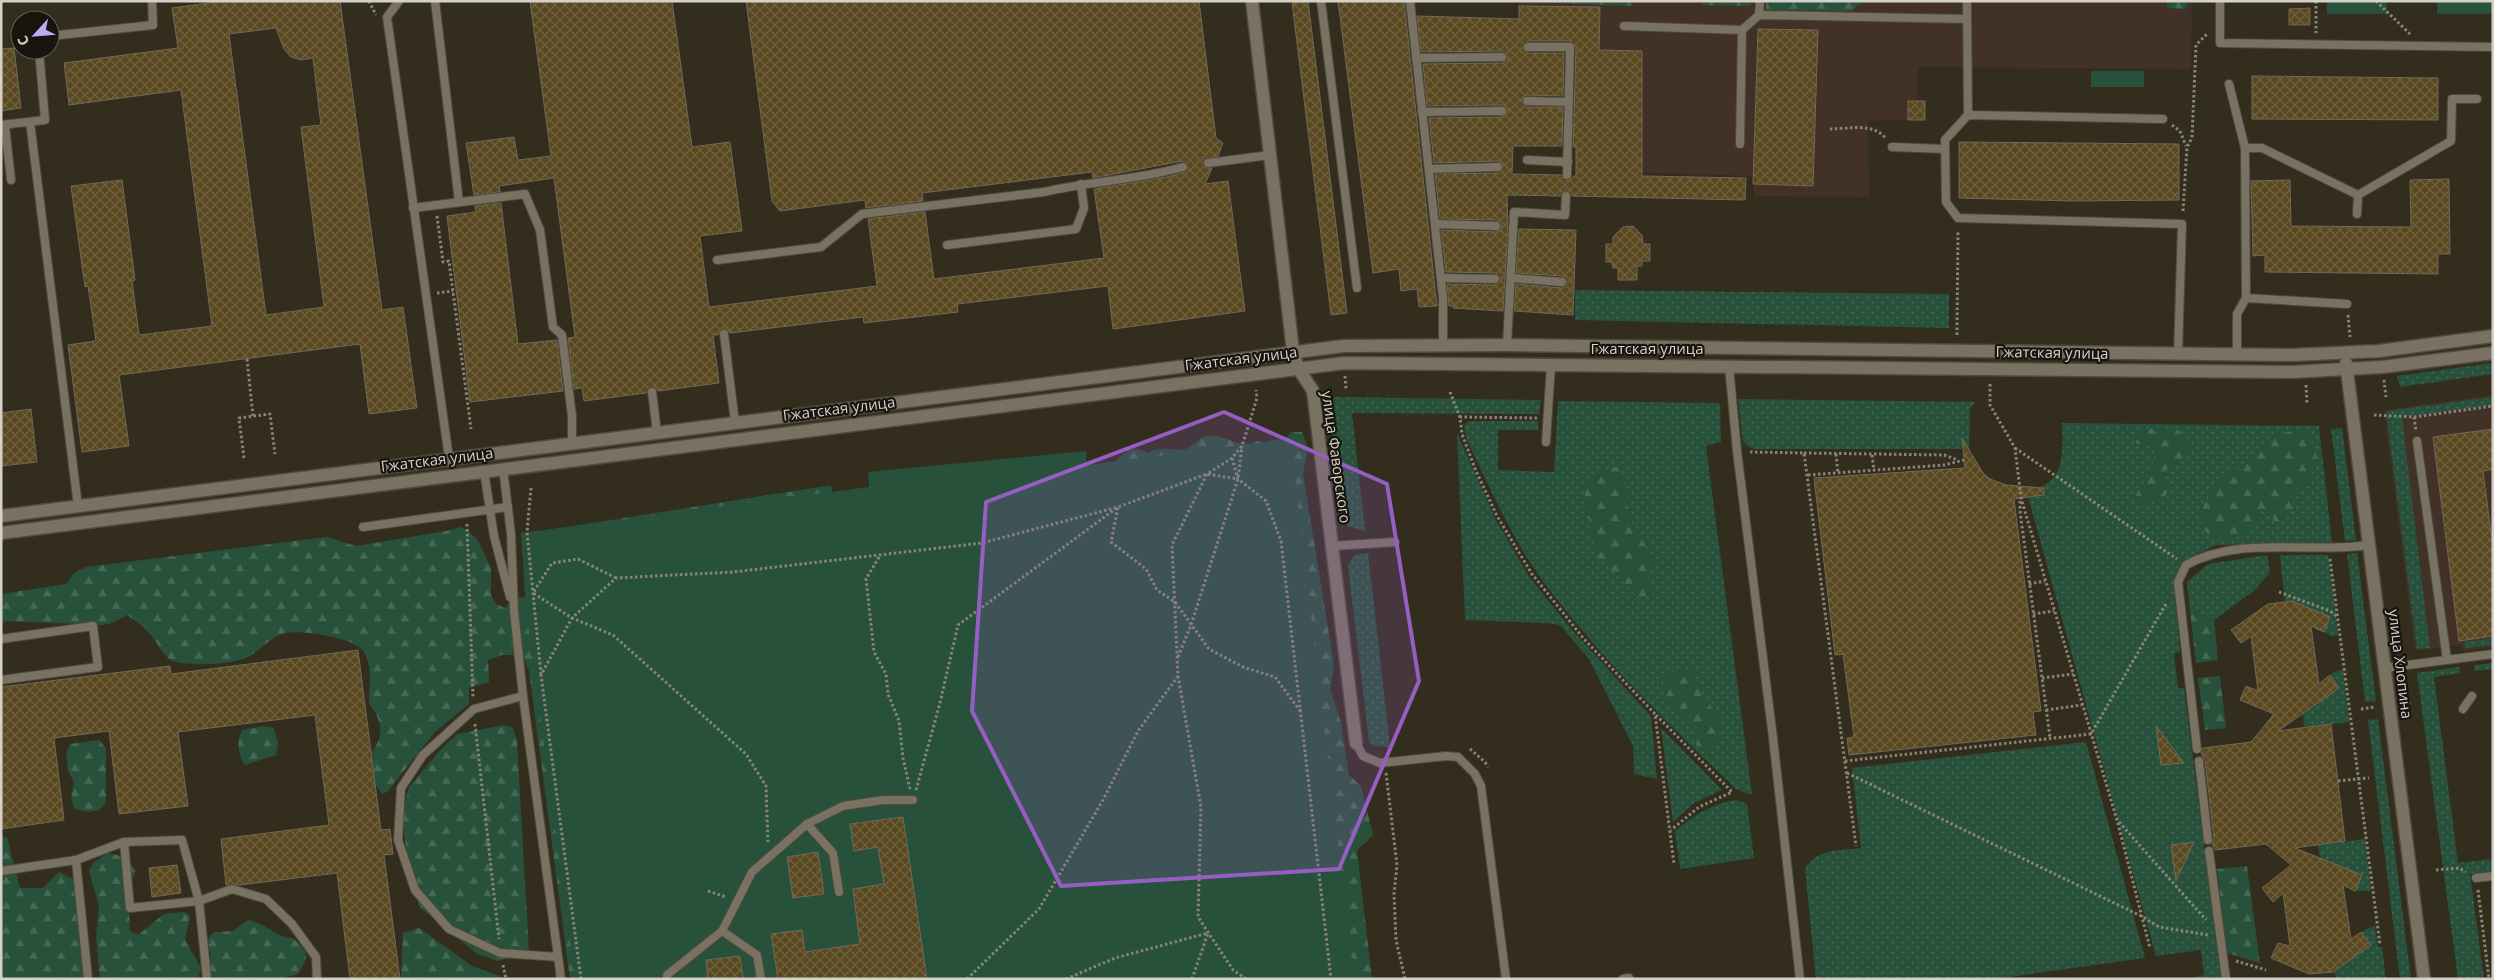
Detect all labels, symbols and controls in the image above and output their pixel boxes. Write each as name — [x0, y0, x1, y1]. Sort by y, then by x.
north arrow — [10, 10, 60, 60]
text: С — [12, 33, 33, 49]
street label: Гжатская улица — [1590, 338, 1704, 358]
street label: Гжатская улица — [1184, 341, 1298, 375]
street label: Гжатская улица — [1995, 341, 2109, 363]
street label: улица Фаворского — [1318, 389, 1356, 525]
street label: Гжатская улица — [782, 391, 896, 425]
street label: Гжатская улица — [380, 442, 494, 476]
street label: улица Хлопина — [2384, 608, 2418, 720]

